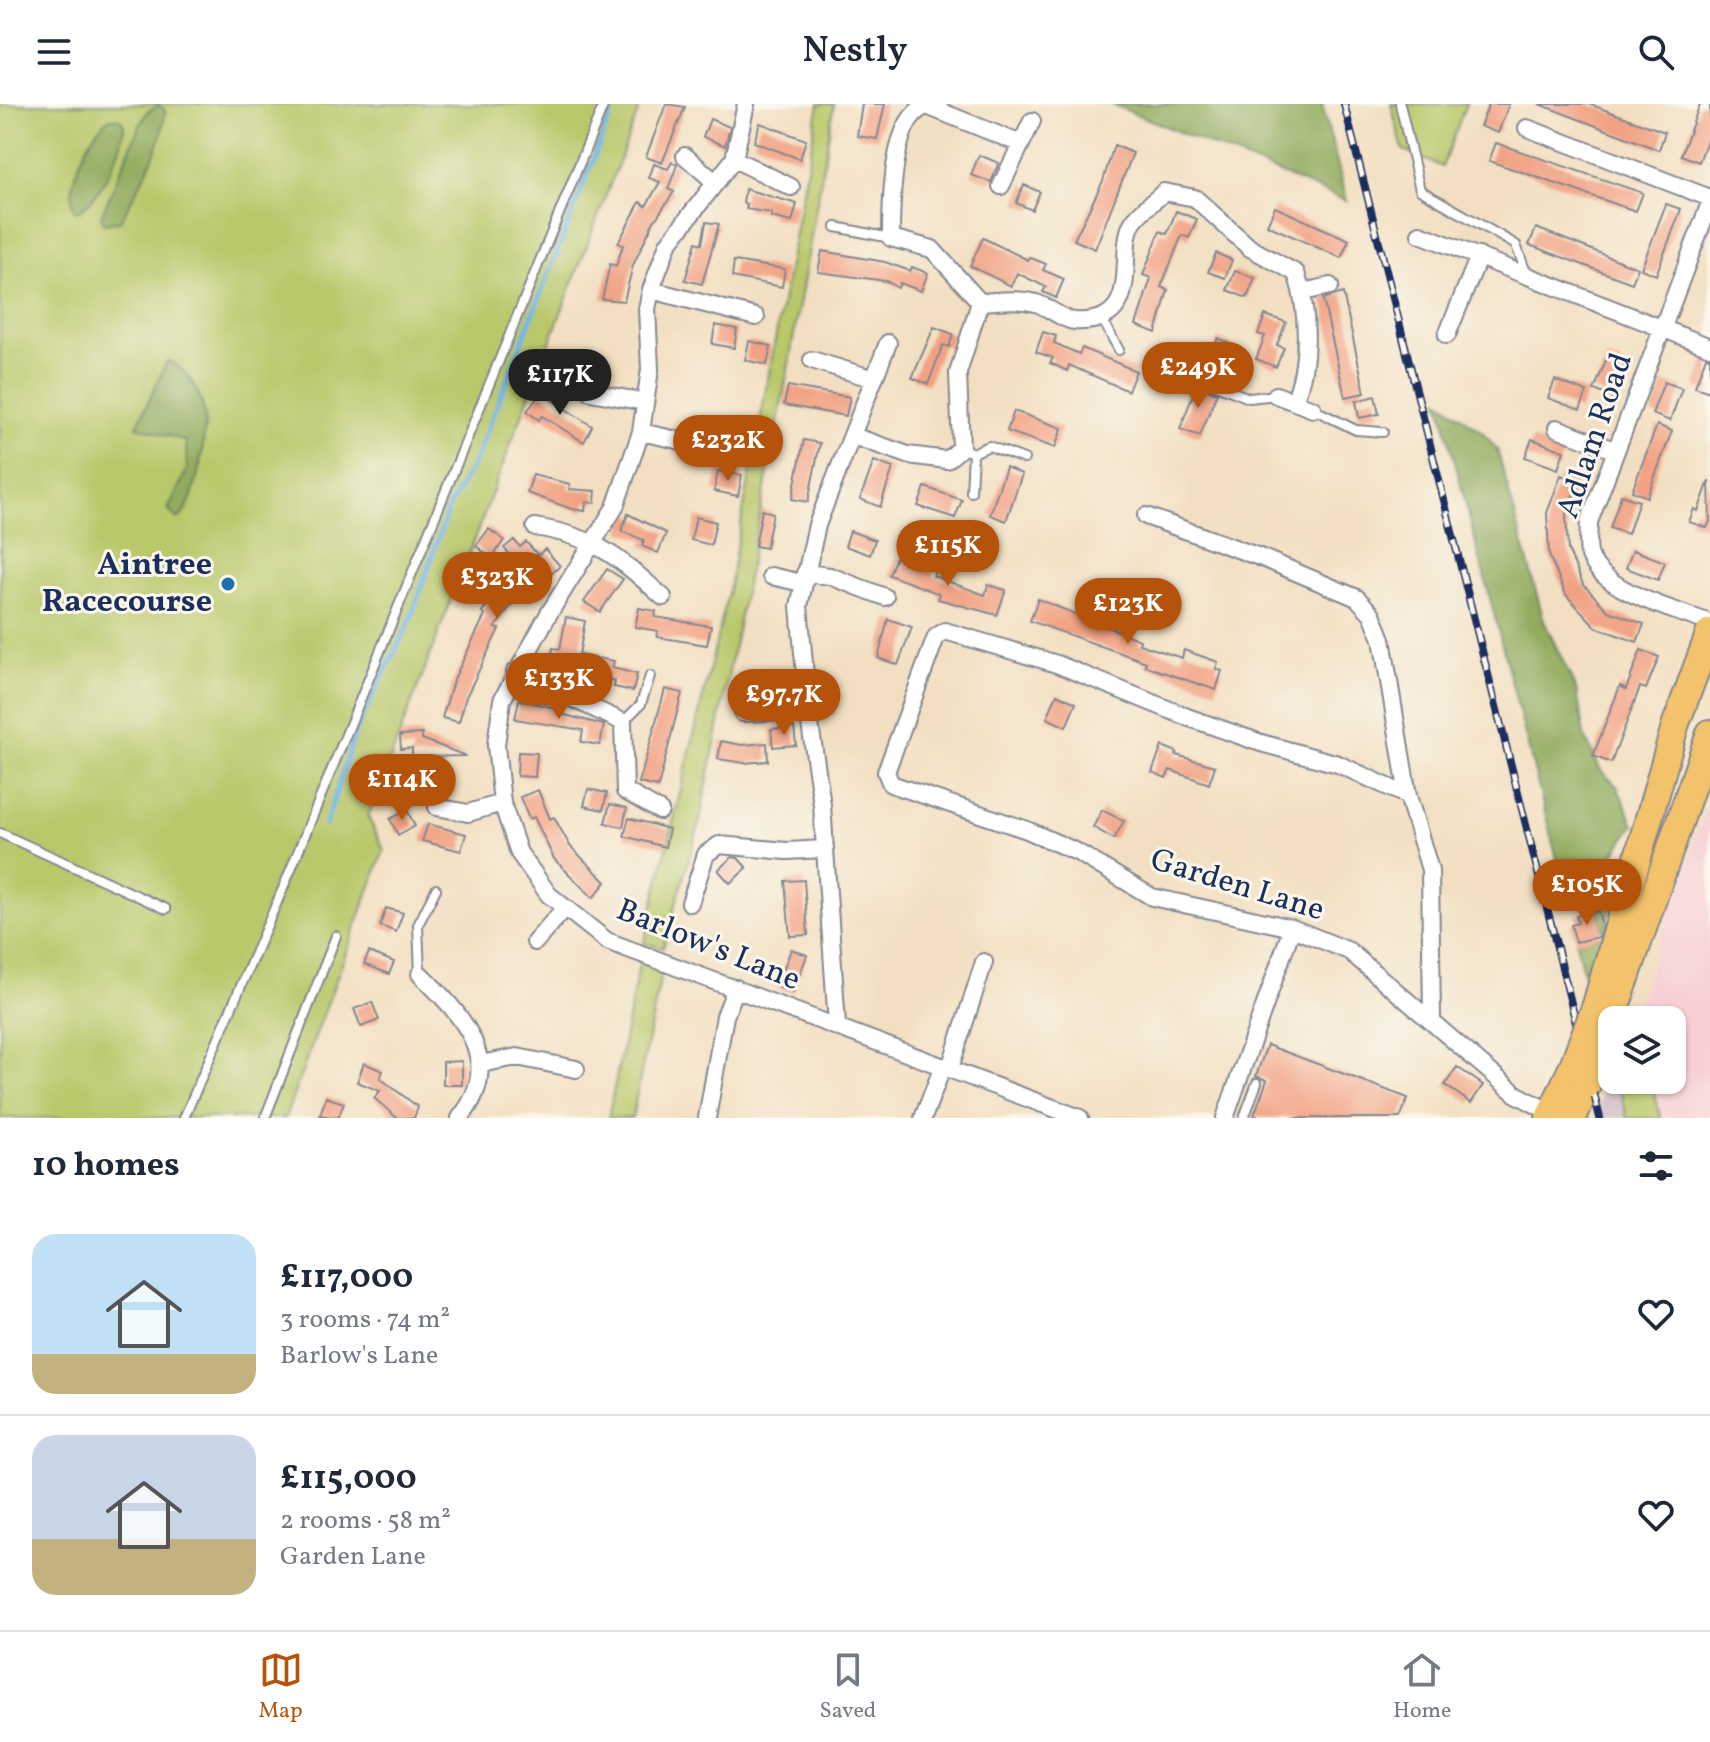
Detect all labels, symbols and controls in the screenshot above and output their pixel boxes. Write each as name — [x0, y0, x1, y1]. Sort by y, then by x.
text: Nestly — [803, 27, 907, 77]
icon: menu — [32, 30, 76, 74]
icon: search — [1634, 30, 1678, 74]
pin: £249K — [1142, 342, 1254, 410]
street label: Adlam Road — [1547, 347, 1645, 525]
pin: £117K — [504, 349, 616, 417]
text: £249K — [1160, 350, 1236, 386]
text: £117K — [526, 357, 594, 393]
pin: £232K — [672, 415, 784, 483]
text: £232K — [691, 423, 765, 459]
pin: £115K — [892, 520, 1004, 588]
text: £115K — [914, 528, 982, 564]
place label: Aintree Racecourse — [42, 544, 212, 625]
pin: £323K — [441, 552, 553, 620]
text: £323K — [460, 560, 534, 596]
marker: Aintree Racecourse — [219, 575, 237, 593]
pin: £123K — [1072, 578, 1184, 646]
text: £123K — [1093, 586, 1163, 622]
pin: £133K — [503, 653, 615, 721]
text: £133K — [524, 661, 594, 697]
pin: £97.7K — [719, 669, 849, 737]
text: £97.7K — [745, 677, 823, 713]
pin: £114K — [346, 754, 458, 822]
text: £114K — [367, 762, 437, 798]
street label: Garden Lane — [1145, 839, 1329, 933]
pin: £105K — [1531, 859, 1643, 927]
text: £105K — [1551, 867, 1623, 903]
street label: Barlow's Lane — [609, 889, 807, 1003]
map controls — [1598, 1006, 1686, 1094]
button: layers — [1598, 1006, 1686, 1094]
text: 10 homes — [32, 1143, 180, 1190]
icon: filters — [1634, 1144, 1678, 1188]
text: £117,000 — [280, 1255, 413, 1302]
icon: home — [96, 1266, 192, 1362]
icon: heart — [1634, 1292, 1678, 1336]
text: 3 rooms · 74 m² — [280, 1302, 450, 1338]
text: Barlow's Lane — [280, 1338, 438, 1374]
text: £115,000 — [280, 1456, 417, 1503]
icon: home — [96, 1467, 192, 1563]
icon: heart — [1634, 1493, 1678, 1537]
text: 2 rooms · 58 m² — [280, 1503, 451, 1539]
text: Garden Lane — [280, 1539, 426, 1575]
tab: Map — [259, 1648, 303, 1727]
tab: Saved — [820, 1648, 876, 1727]
tab: Home — [1393, 1648, 1451, 1727]

